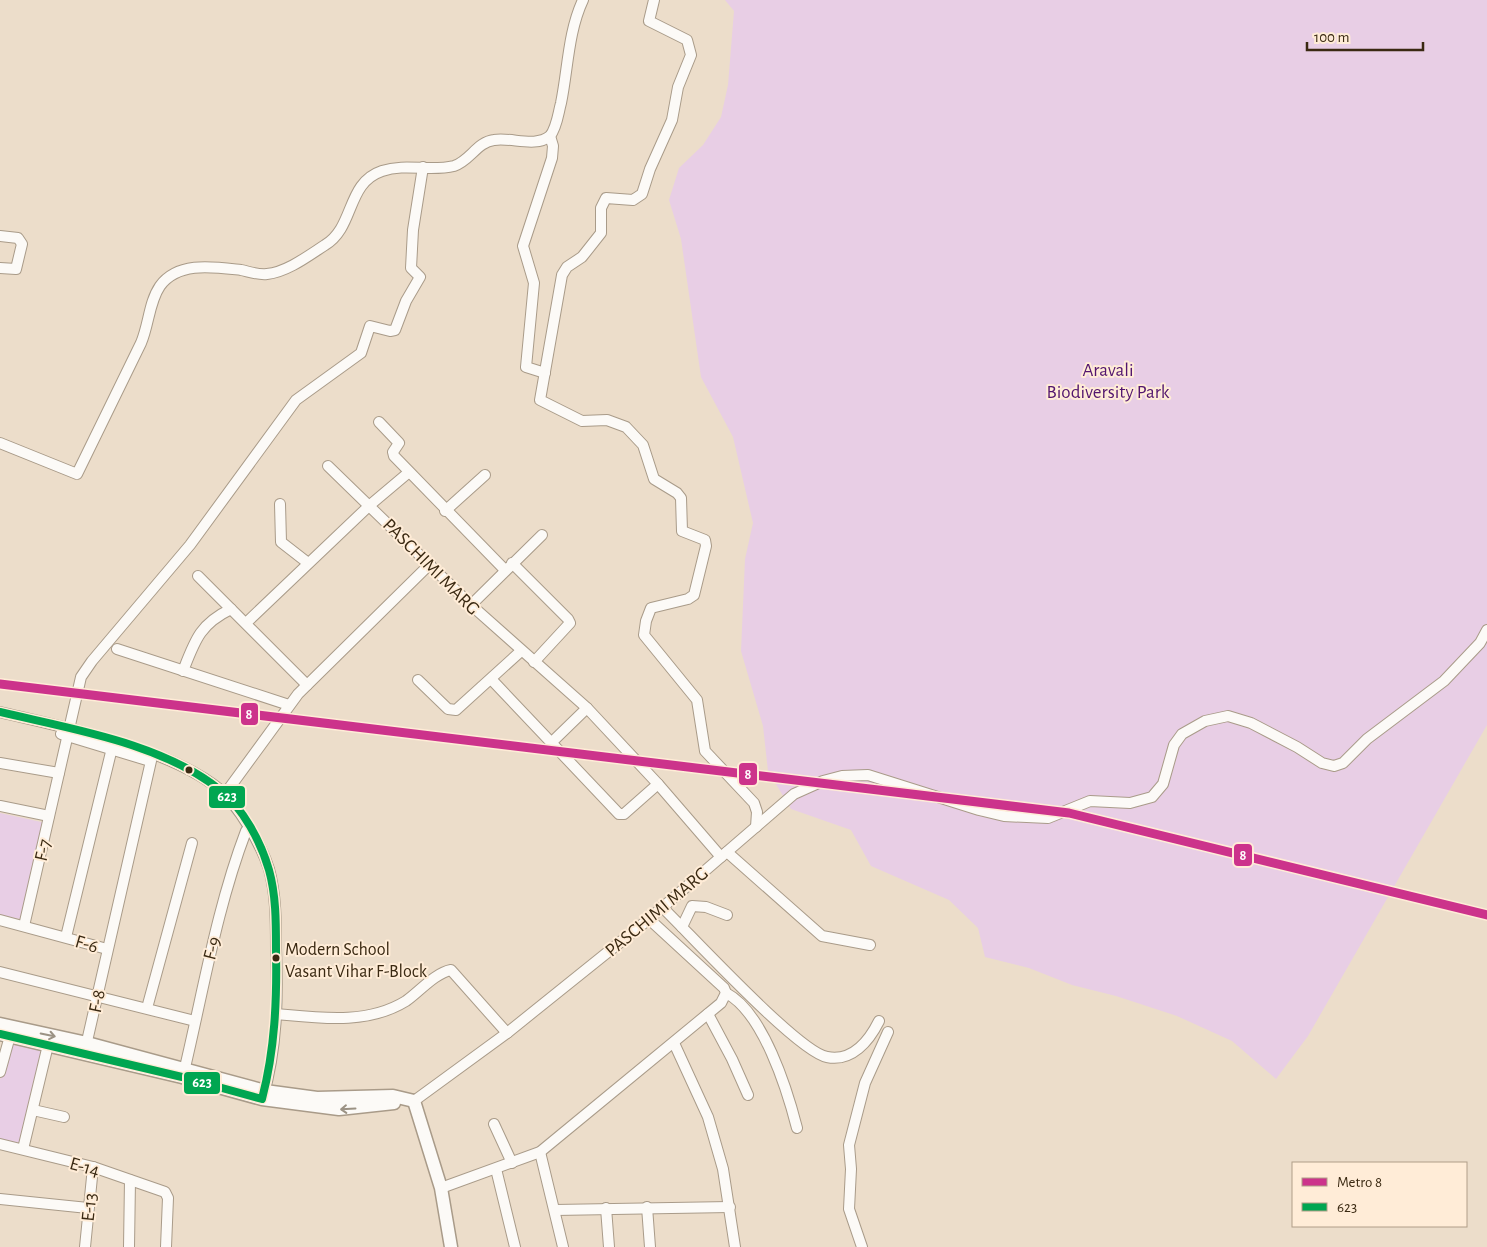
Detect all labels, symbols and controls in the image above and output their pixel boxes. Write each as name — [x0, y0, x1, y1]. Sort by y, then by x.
scale bar — [1307, 20, 1423, 52]
text: 100 m — [1314, 30, 1349, 45]
park label: Aravali Biodiversity Park — [1047, 361, 1170, 402]
street label: PASCHIMI MARG — [379, 515, 483, 619]
line badge: 8 — [240, 702, 259, 726]
text: 8 — [246, 708, 253, 722]
line badge: 8 — [738, 762, 758, 786]
unlabelled marker — [184, 765, 194, 775]
text: 8 — [745, 768, 752, 782]
line badge: 623 — [208, 785, 246, 809]
text: 623 — [217, 790, 237, 804]
street label: F-7 — [32, 837, 55, 863]
line badge: 8 — [1233, 843, 1253, 867]
text: 8 — [1240, 849, 1247, 863]
street label: PASCHIMI MARG — [602, 864, 712, 960]
street label: F-6 — [73, 932, 100, 957]
street label: F-9 — [200, 935, 225, 962]
place label: Modern School Vasant Vihar F-Block — [285, 941, 428, 981]
marker: Modern School Vasant Vihar F-Block — [271, 953, 281, 963]
street label: F-8 — [86, 988, 109, 1015]
one-way arrow — [39, 1030, 55, 1040]
line badge: 623 — [183, 1071, 221, 1095]
text: 623 — [192, 1076, 212, 1090]
one-way arrow — [340, 1104, 356, 1113]
street label: E-14 — [68, 1154, 102, 1181]
legend — [1292, 1162, 1467, 1227]
text: Metro 8 — [1337, 1175, 1382, 1190]
street label: E-13 — [79, 1192, 100, 1222]
text: 623 — [1337, 1200, 1357, 1215]

